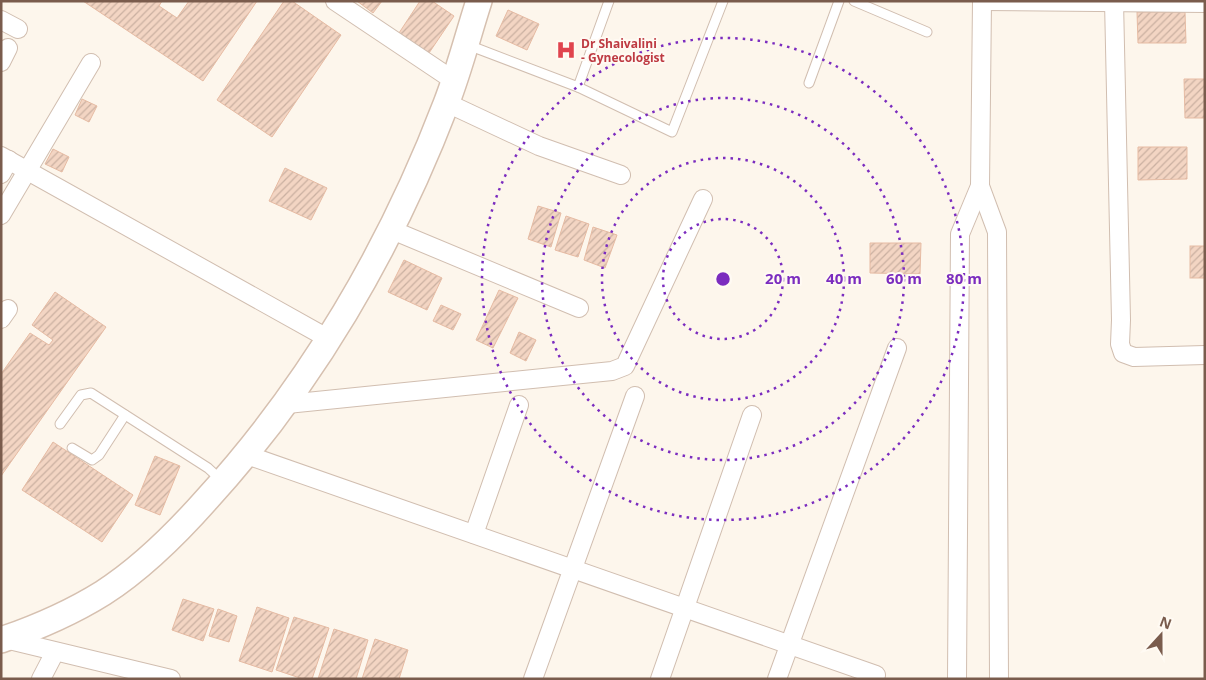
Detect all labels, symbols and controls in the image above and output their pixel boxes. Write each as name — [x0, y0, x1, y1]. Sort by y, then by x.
place label: Dr Shaivalini - Gynecologist — [581, 35, 665, 66]
hospital icon: Dr Shaivalini - Gynecologist — [555, 39, 577, 61]
text: 20 m — [765, 268, 801, 288]
text: 40 m — [826, 268, 862, 288]
text: 60 m — [886, 268, 922, 288]
text: 80 m — [946, 268, 982, 288]
centre of rings — [714, 270, 732, 288]
north arrow — [1136, 610, 1186, 660]
text: N — [1157, 611, 1175, 633]

